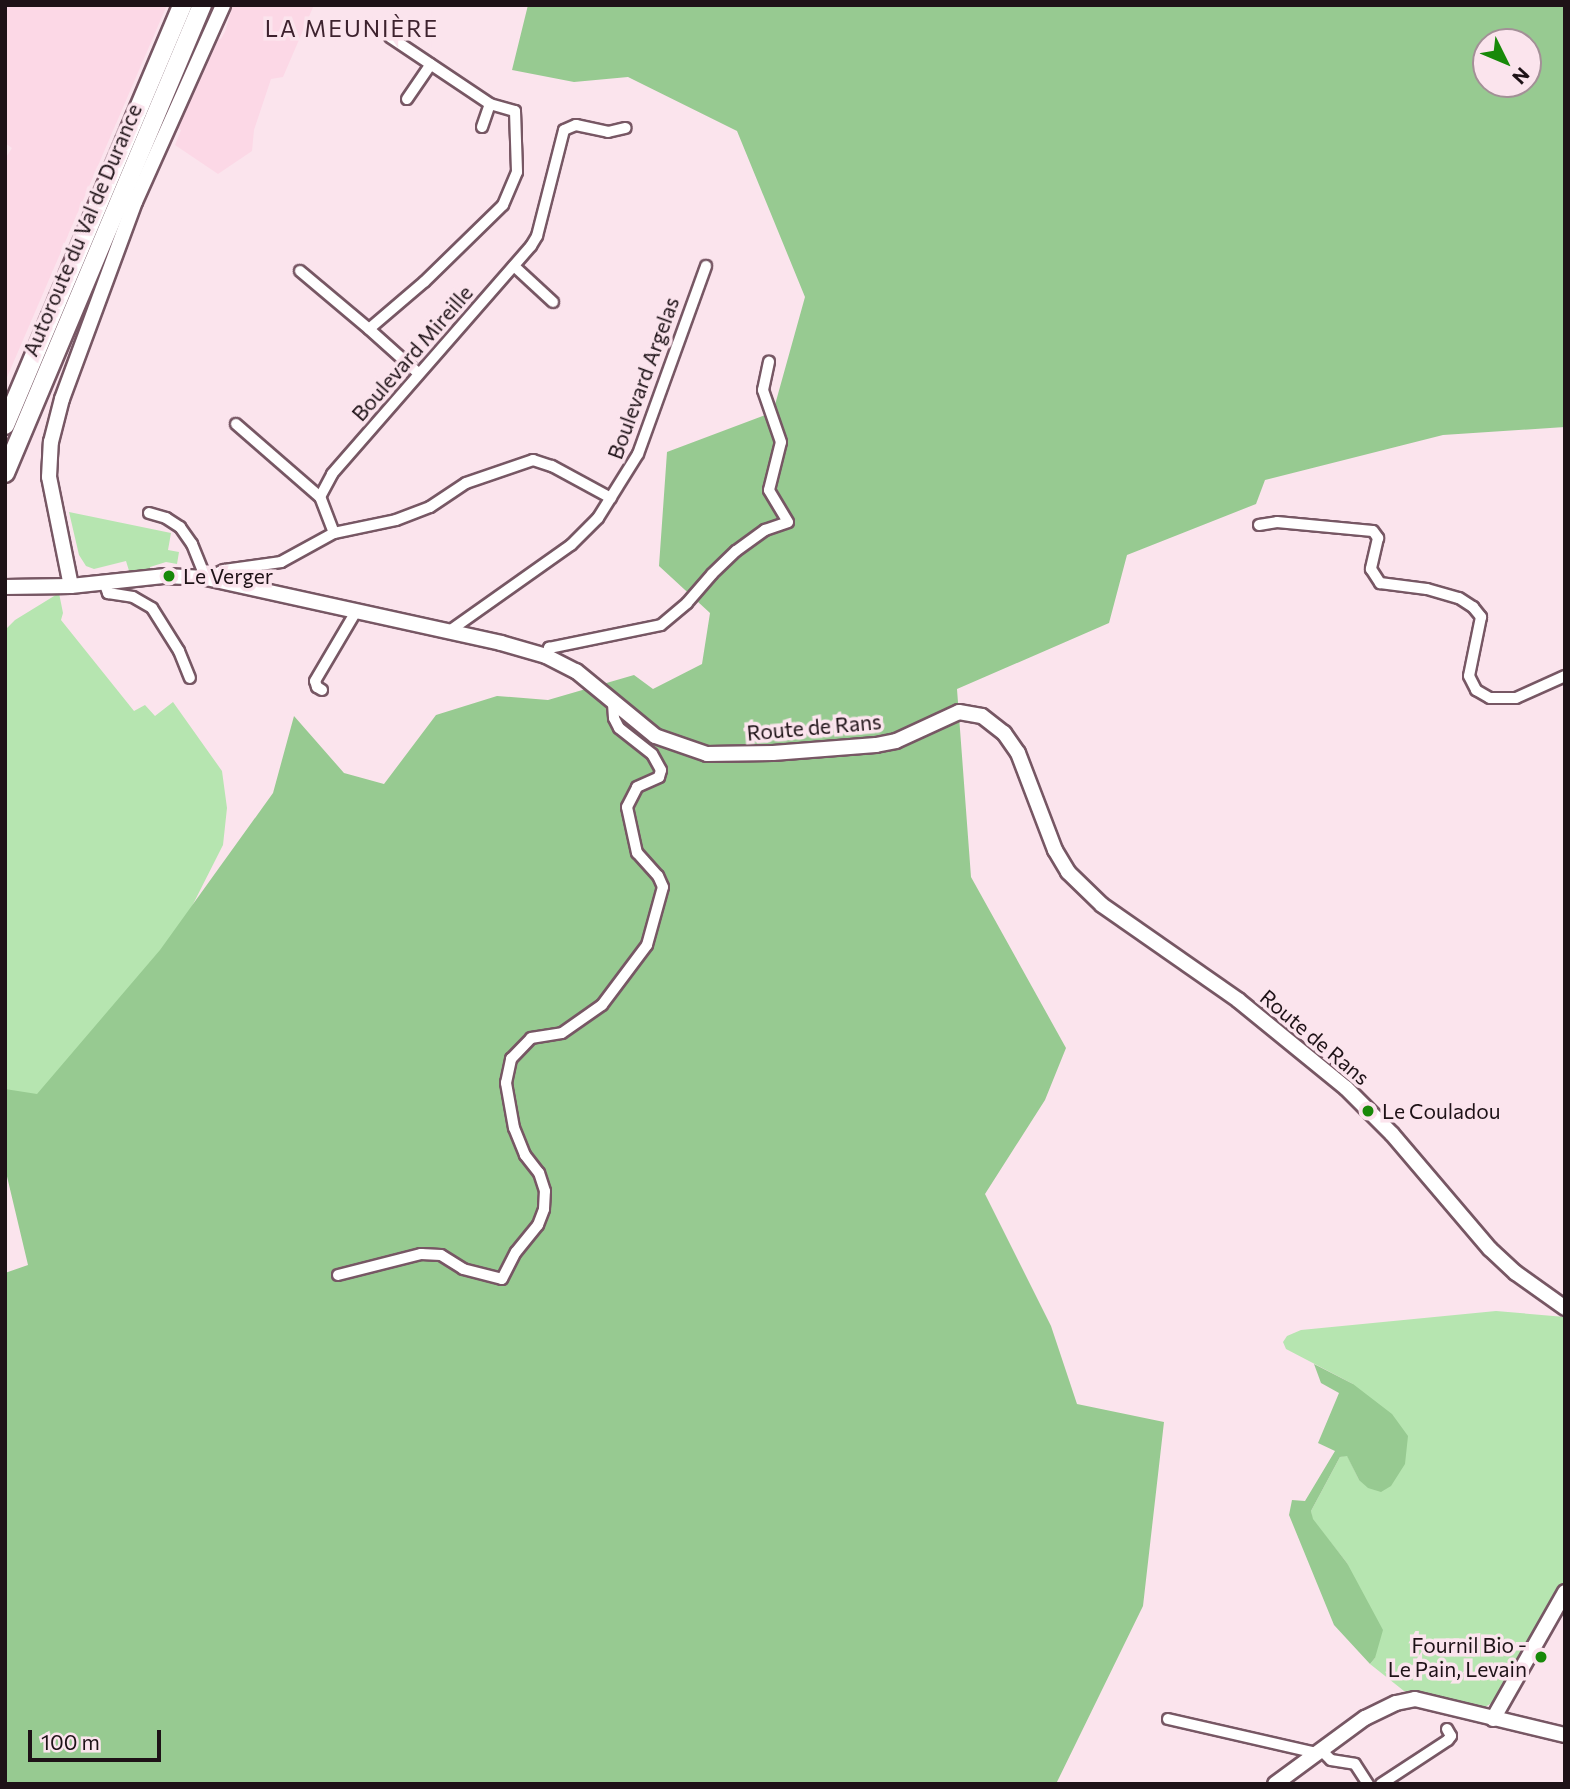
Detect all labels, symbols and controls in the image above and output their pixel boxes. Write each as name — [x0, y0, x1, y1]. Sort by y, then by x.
district label: LA MEUNIÈRE — [266, 14, 438, 42]
north arrow — [1472, 28, 1542, 98]
text: N — [1508, 63, 1535, 89]
street label: Autoroute du Val de Durance — [17, 100, 147, 360]
street label: Boulevard Mireille — [346, 280, 478, 426]
street label: Boulevard Argelas — [602, 293, 684, 463]
place label: Le Verger — [183, 563, 273, 589]
marker: Le Verger — [161, 568, 177, 584]
street label: Route de Rans — [746, 709, 882, 745]
street label: Route de Rans — [1255, 984, 1375, 1090]
place label: Le Couladou — [1382, 1098, 1501, 1124]
marker: Le Couladou — [1360, 1103, 1376, 1119]
place label: Fournil Bio - Le Pain, Levain — [1388, 1632, 1527, 1682]
marker: Fournil Bio - Le Pain, Levain — [1533, 1649, 1549, 1665]
scale bar — [32, 1716, 164, 1760]
text: 100 m — [41, 1729, 100, 1754]

